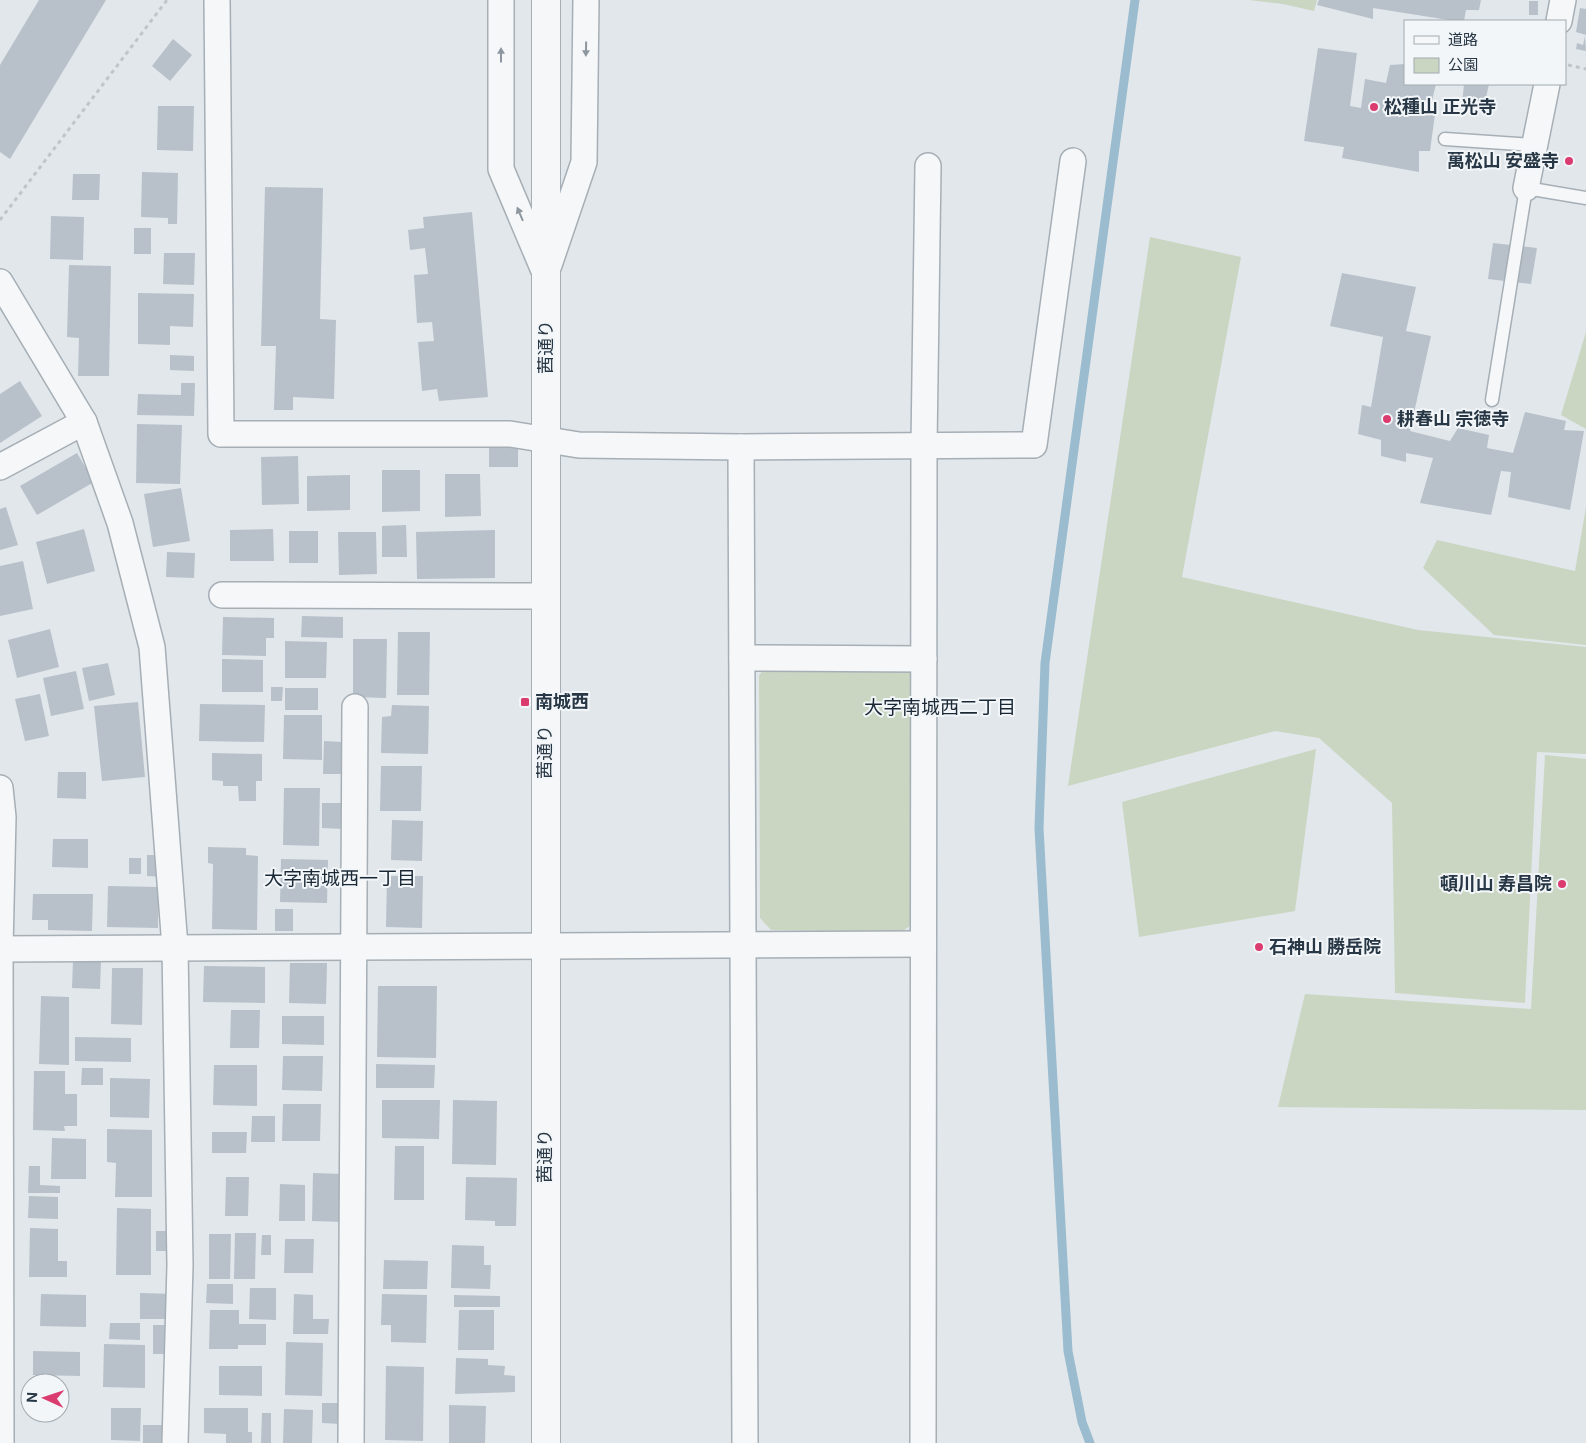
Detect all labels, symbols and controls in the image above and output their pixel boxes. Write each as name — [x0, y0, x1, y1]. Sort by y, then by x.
legend — [1404, 20, 1566, 85]
text: 道路 — [1448, 30, 1478, 49]
one-way arrow — [581, 41, 589, 57]
one-way arrow — [497, 47, 505, 63]
text: 公園 — [1448, 55, 1478, 74]
place label: 松種山 正光寺 — [1384, 96, 1496, 117]
marker: 松種山 正光寺 — [1368, 101, 1380, 113]
place label: 萬松山 安盛寺 — [1447, 150, 1559, 171]
marker: 萬松山 安盛寺 — [1563, 155, 1575, 167]
one-way arrow — [516, 207, 524, 221]
street label: 茜通り — [535, 320, 556, 374]
place label: 耕春山 宗徳寺 — [1397, 408, 1509, 429]
marker: 耕春山 宗徳寺 — [1381, 413, 1393, 425]
place label: 南城西 — [535, 691, 589, 712]
marker: 南城西 — [519, 696, 531, 708]
district label: 大字南城西二丁目 — [864, 696, 1016, 719]
street label: 茜通り — [534, 725, 555, 779]
district label: 大字南城西一丁目 — [264, 867, 416, 890]
place label: 頓川山 寿昌院 — [1440, 873, 1552, 894]
marker: 頓川山 寿昌院 — [1556, 878, 1568, 890]
place label: 石神山 勝岳院 — [1269, 936, 1381, 957]
marker: 石神山 勝岳院 — [1253, 941, 1265, 953]
street label: 茜通り — [534, 1129, 555, 1183]
north arrow — [20, 1373, 70, 1423]
text: N — [23, 1392, 40, 1403]

